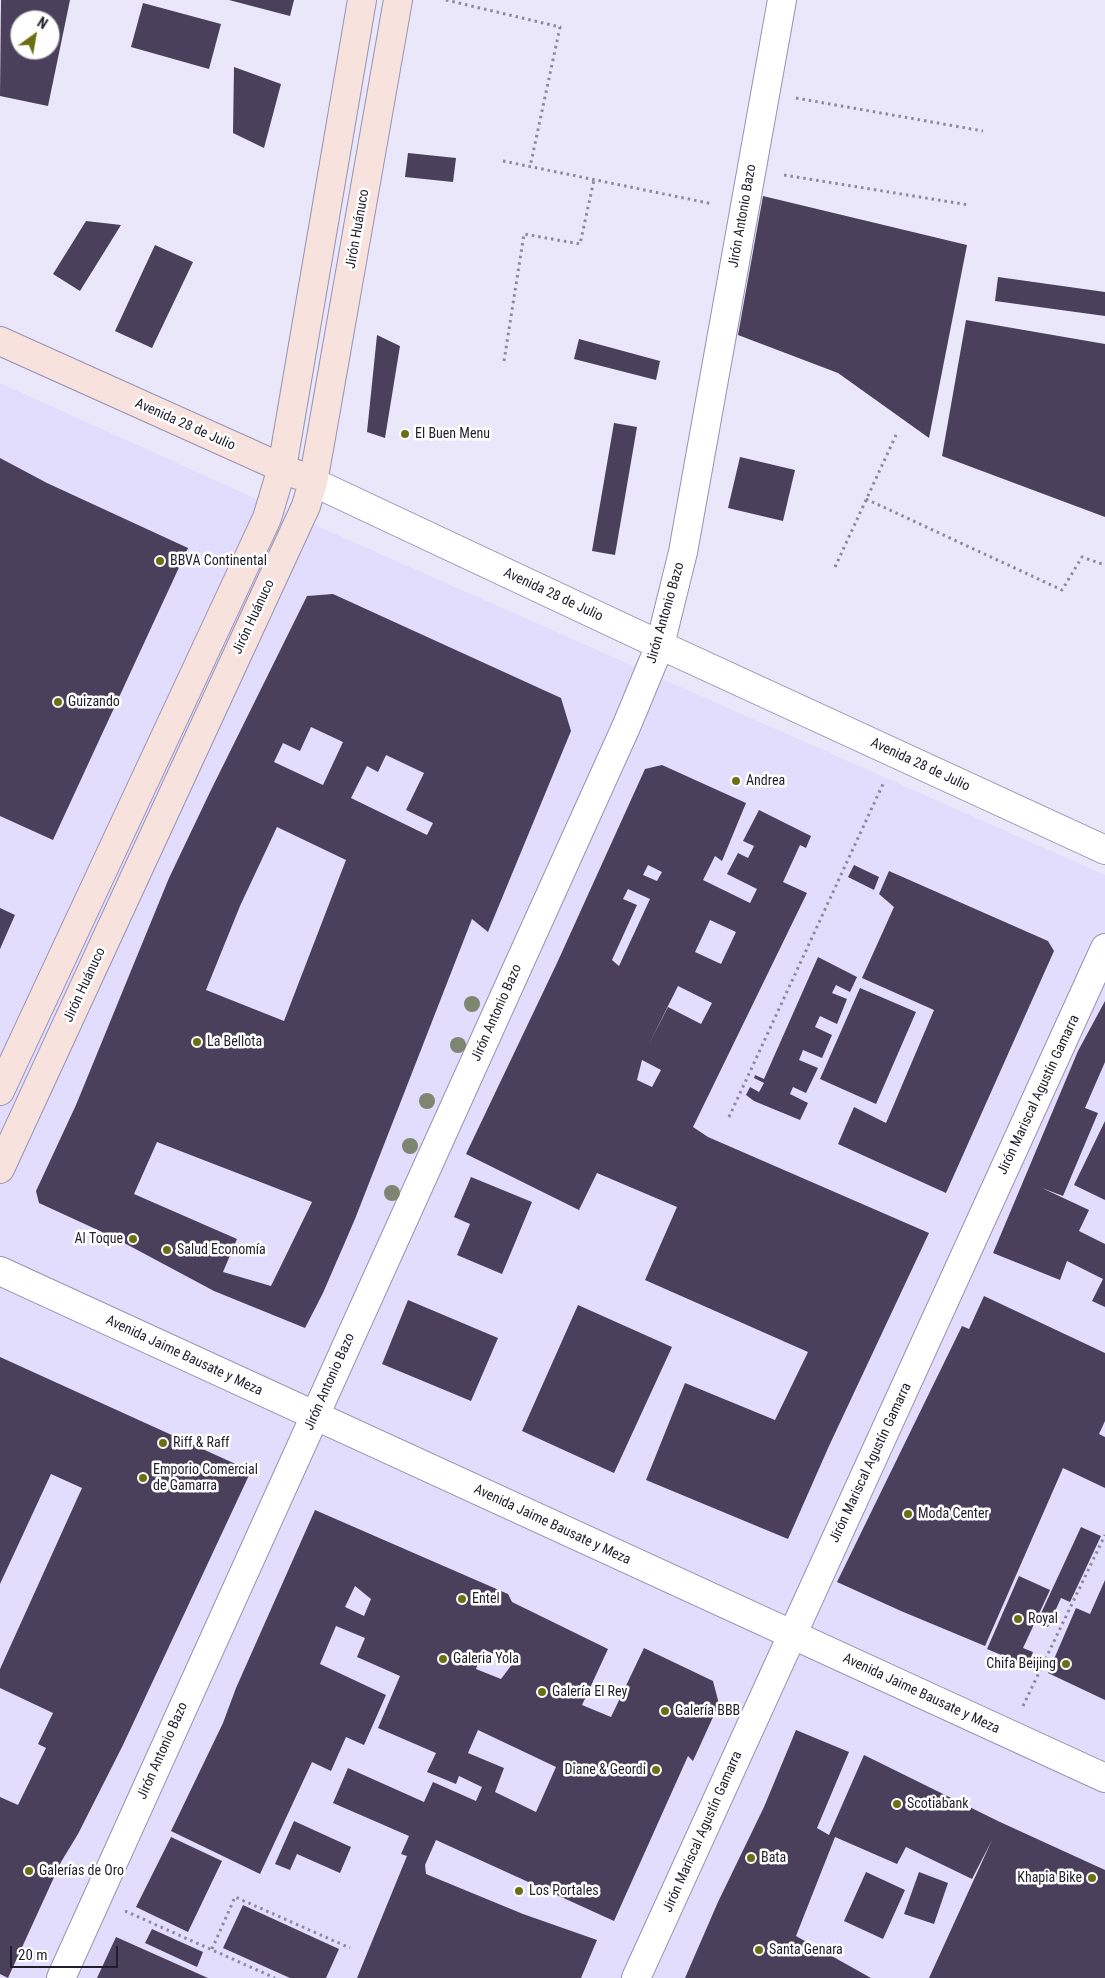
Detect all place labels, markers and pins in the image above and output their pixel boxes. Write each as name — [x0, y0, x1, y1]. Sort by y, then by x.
place label: El Buen Menu — [415, 426, 490, 442]
marker: El Buen Menu — [399, 428, 411, 440]
place label: BBVA Continental — [170, 553, 267, 569]
marker: BBVA Continental — [154, 555, 166, 567]
place label: Guizando — [68, 694, 120, 710]
marker: Guizando — [52, 696, 64, 708]
place label: Andrea — [746, 773, 785, 789]
marker: Andrea — [730, 775, 742, 787]
place label: La Bellota — [207, 1034, 262, 1050]
marker: La Bellota — [191, 1036, 203, 1048]
place label: Al Toque — [75, 1231, 123, 1247]
marker: Al Toque — [127, 1233, 139, 1245]
place label: Salud Economía — [177, 1242, 266, 1258]
marker: Salud Economía — [161, 1244, 173, 1256]
place label: Riff & Raff — [173, 1435, 230, 1451]
marker: Riff & Raff — [157, 1437, 169, 1449]
place label: Emporio Comercial de Gamarra — [153, 1462, 258, 1494]
marker: Emporio Comercial de Gamarra — [137, 1472, 149, 1484]
place label: Moda Center — [918, 1506, 989, 1522]
marker: Moda Center — [902, 1508, 914, 1520]
place label: Entel — [472, 1591, 500, 1607]
marker: Entel — [456, 1593, 468, 1605]
place label: Royal — [1028, 1611, 1058, 1627]
marker: Royal — [1012, 1613, 1024, 1625]
place label: Galeria Yola — [453, 1651, 519, 1667]
marker: Galeria Yola — [437, 1653, 449, 1665]
place label: Chifa Beijing — [986, 1656, 1056, 1672]
marker: Chifa Beijing — [1060, 1658, 1072, 1670]
place label: Galería El Rey — [552, 1684, 627, 1700]
marker: Galería El Rey — [536, 1686, 548, 1698]
place label: Galería BBB — [675, 1703, 740, 1719]
marker: Galería BBB — [659, 1705, 671, 1717]
place label: Diane & Geordi — [565, 1762, 646, 1778]
marker: Diane & Geordi — [650, 1764, 662, 1776]
place label: Scotiabank — [907, 1796, 969, 1812]
marker: Scotiabank — [891, 1798, 903, 1810]
place label: Bata — [761, 1850, 786, 1866]
marker: Bata — [745, 1852, 757, 1864]
place label: Galerías de Oro — [39, 1863, 124, 1879]
marker: Galerías de Oro — [23, 1865, 35, 1877]
place label: Khapia Bike — [1017, 1870, 1082, 1886]
marker: Khapia Bike — [1086, 1872, 1098, 1884]
place label: Los Portales — [529, 1883, 599, 1899]
marker: Los Portales — [513, 1885, 525, 1897]
place label: Santa Genara — [769, 1942, 843, 1958]
marker: Santa Genara — [753, 1944, 765, 1956]

